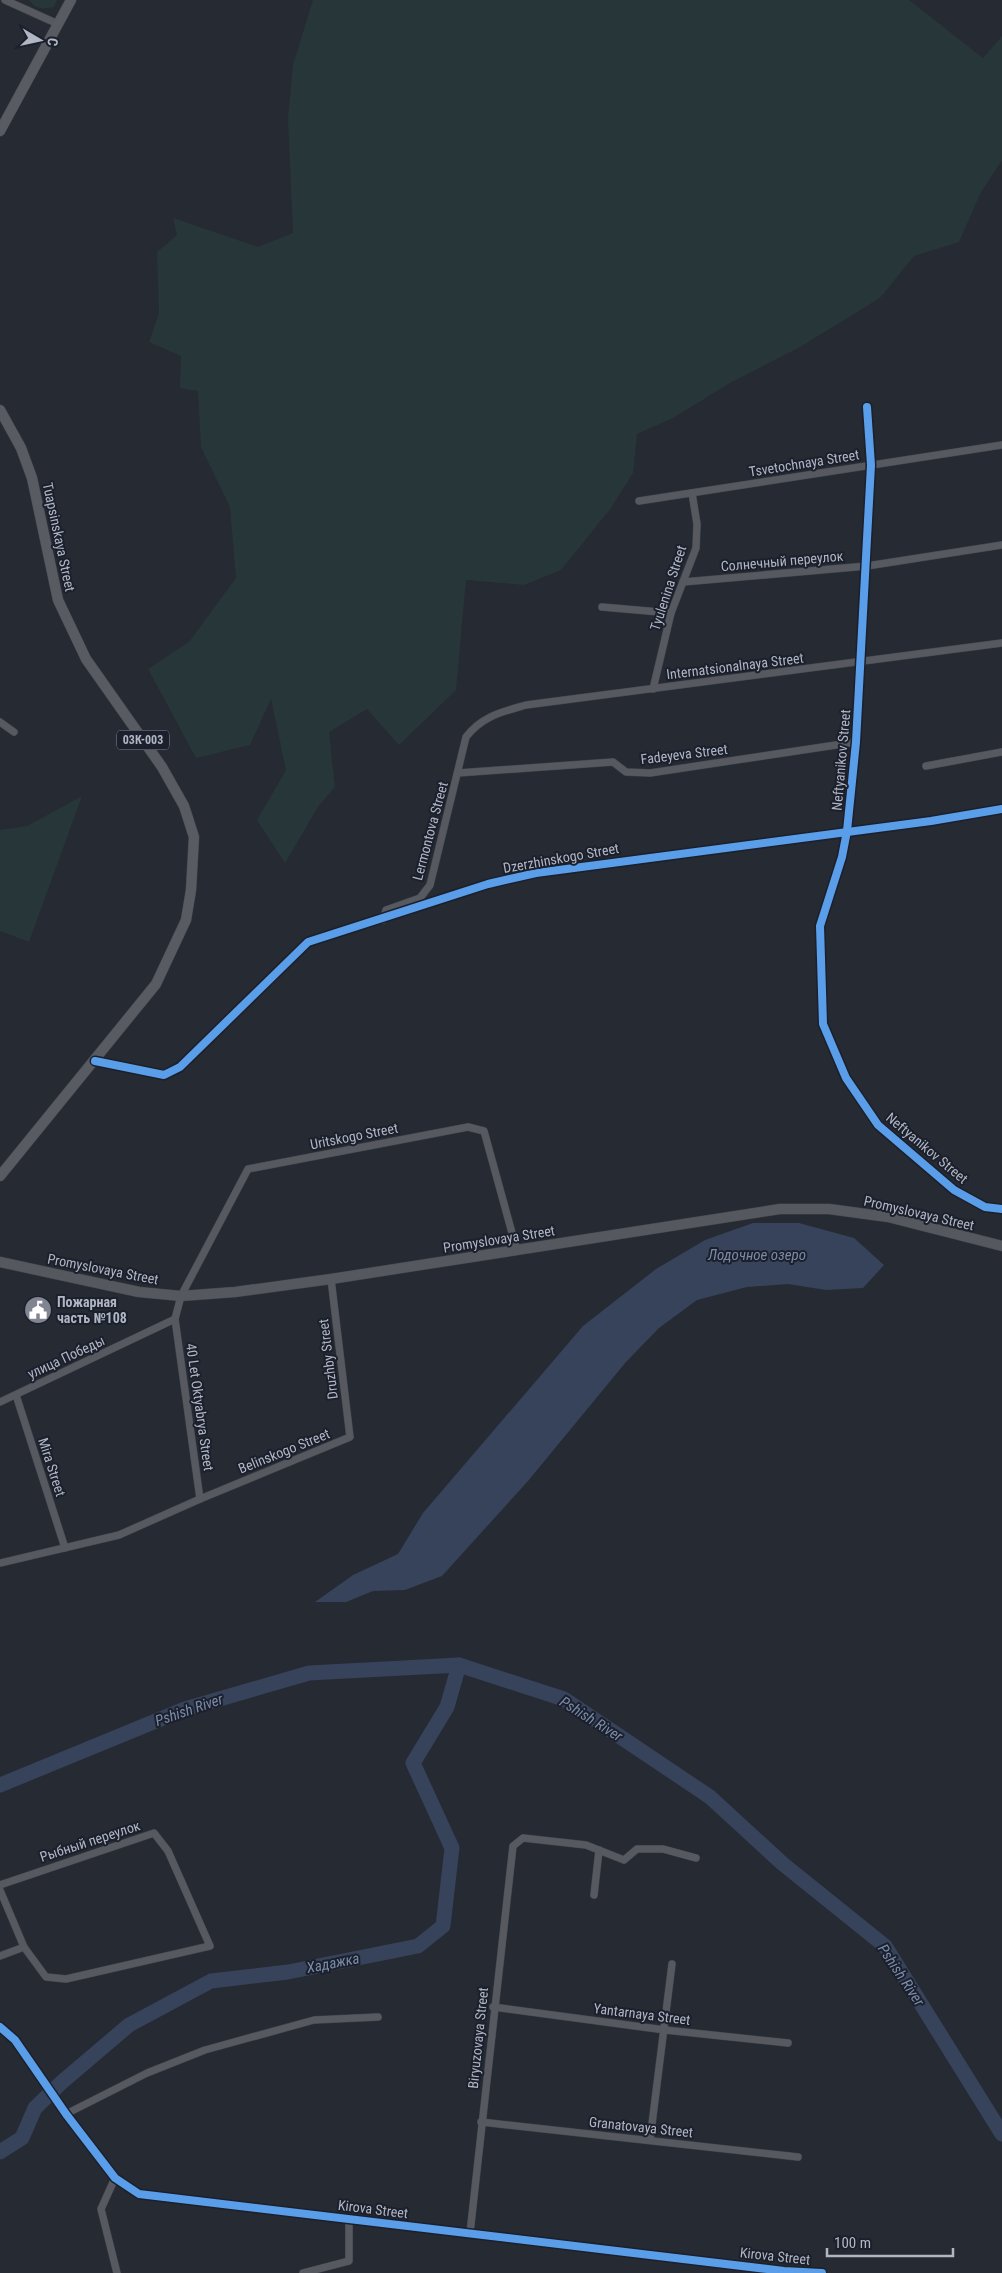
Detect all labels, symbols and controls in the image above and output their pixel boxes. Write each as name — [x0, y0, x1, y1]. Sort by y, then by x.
north arrow — [15, 15, 65, 65]
text: С — [44, 37, 61, 47]
street label: Tsvetochnaya Street — [748, 446, 860, 480]
street label: Tuapsinskaya Street — [40, 481, 78, 593]
street label: Tyulenina Street — [647, 543, 689, 633]
street label: Солнечный переулок — [720, 548, 844, 574]
street label: Internatsionalnaya Street — [666, 650, 804, 682]
street label: Neftyanikov Street — [829, 709, 853, 811]
road number: 03К-003 — [117, 730, 169, 750]
street label: Fadeyeva Street — [640, 741, 728, 767]
street label: Lermontova Street — [409, 780, 451, 882]
street label: Dzerzhinskogo Street — [502, 840, 620, 876]
street label: Neftyanikov Street — [883, 1109, 971, 1187]
street label: Uritskogo Street — [309, 1120, 399, 1152]
street label: Promyslovaya Street — [862, 1193, 976, 1233]
street label: Promyslovaya Street — [442, 1222, 556, 1256]
water label: Лодочное озеро — [707, 1246, 806, 1264]
street label: Promyslovaya Street — [46, 1250, 160, 1288]
place label: Пожарная часть №108 — [57, 1294, 127, 1326]
public building icon: Пожарная часть №108 — [23, 1295, 53, 1325]
street label: Druzhby Street — [315, 1318, 341, 1400]
street label: улица Победы — [25, 1332, 107, 1382]
street label: 40 Let Oktyabrya Street — [183, 1342, 217, 1472]
street label: Belinskogo Street — [236, 1425, 332, 1477]
street label: Mira Street — [35, 1436, 69, 1498]
water label: Pshish River — [153, 1690, 226, 1730]
water label: Pshish River — [556, 1693, 626, 1746]
street label: Рыбный переулок — [38, 1817, 142, 1865]
water label: Pshish River — [874, 1941, 929, 2010]
water label: Хадажка — [304, 1949, 361, 1977]
street label: Biryuzovaya Street — [465, 1987, 491, 2089]
street label: Yantarnaya Street — [593, 2000, 691, 2028]
street label: Granatovaya Street — [588, 2114, 694, 2140]
street label: Kirova Street — [337, 2197, 409, 2221]
scale bar — [827, 2226, 953, 2258]
text: 100 m — [834, 2234, 871, 2252]
street label: Kirova Street — [739, 2244, 811, 2268]

